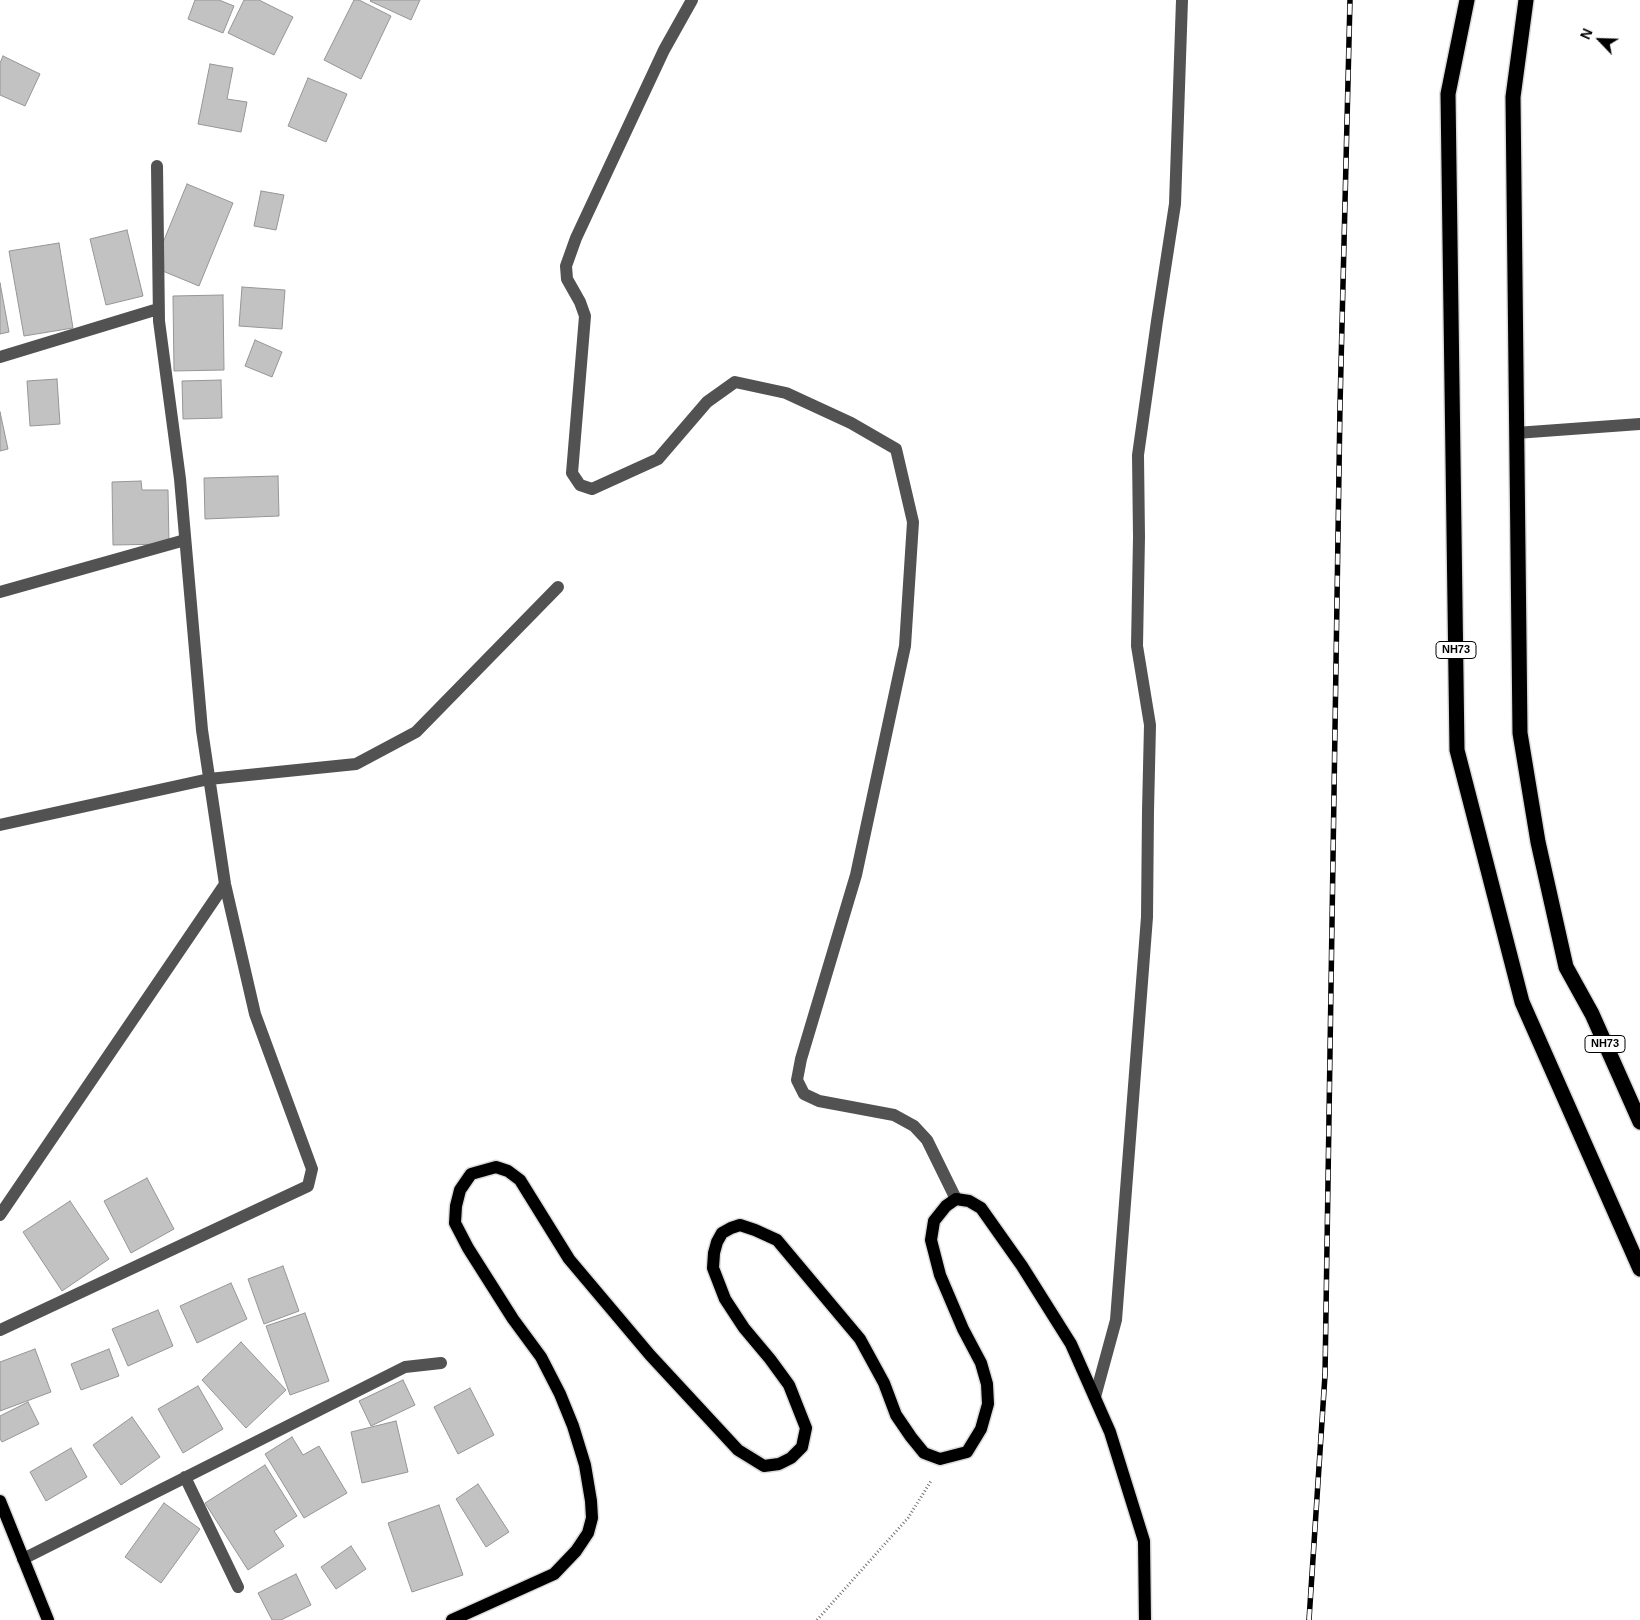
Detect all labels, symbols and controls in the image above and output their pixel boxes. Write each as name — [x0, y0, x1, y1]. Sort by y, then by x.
north arrow — [1575, 15, 1625, 65]
text: N — [1577, 26, 1596, 42]
road number: NH73 — [1436, 642, 1476, 658]
road number: NH73 — [1585, 1036, 1625, 1052]

